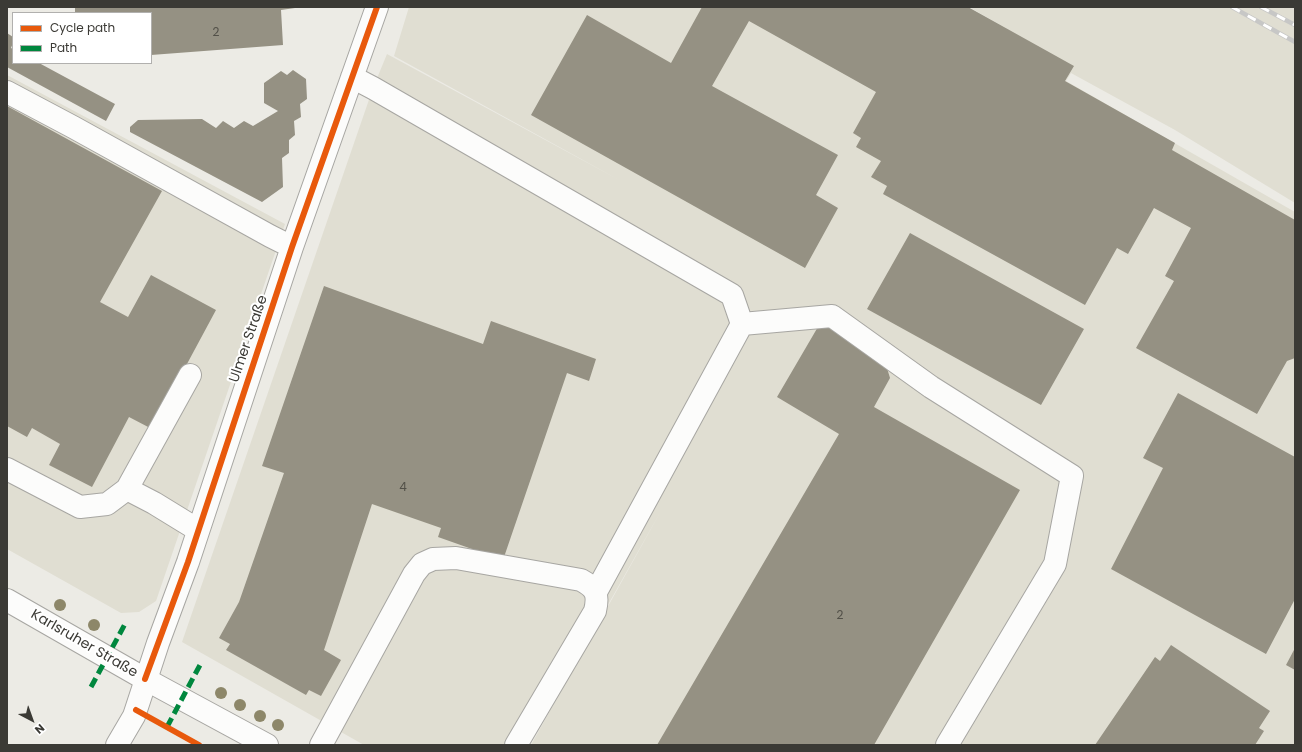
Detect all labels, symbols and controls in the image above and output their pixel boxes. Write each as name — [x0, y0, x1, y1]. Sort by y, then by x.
legend — [12, 12, 152, 64]
text: Cycle path — [50, 19, 115, 36]
house number: 2 — [213, 26, 219, 40]
text: Path — [50, 39, 77, 56]
street label: Ulmer Straße — [226, 293, 272, 385]
house number: 4 — [399, 481, 407, 495]
street label: Karlsruher Straße — [27, 607, 141, 681]
house number: 2 — [837, 609, 843, 623]
north arrow — [12, 700, 52, 740]
text: N — [31, 720, 48, 738]

